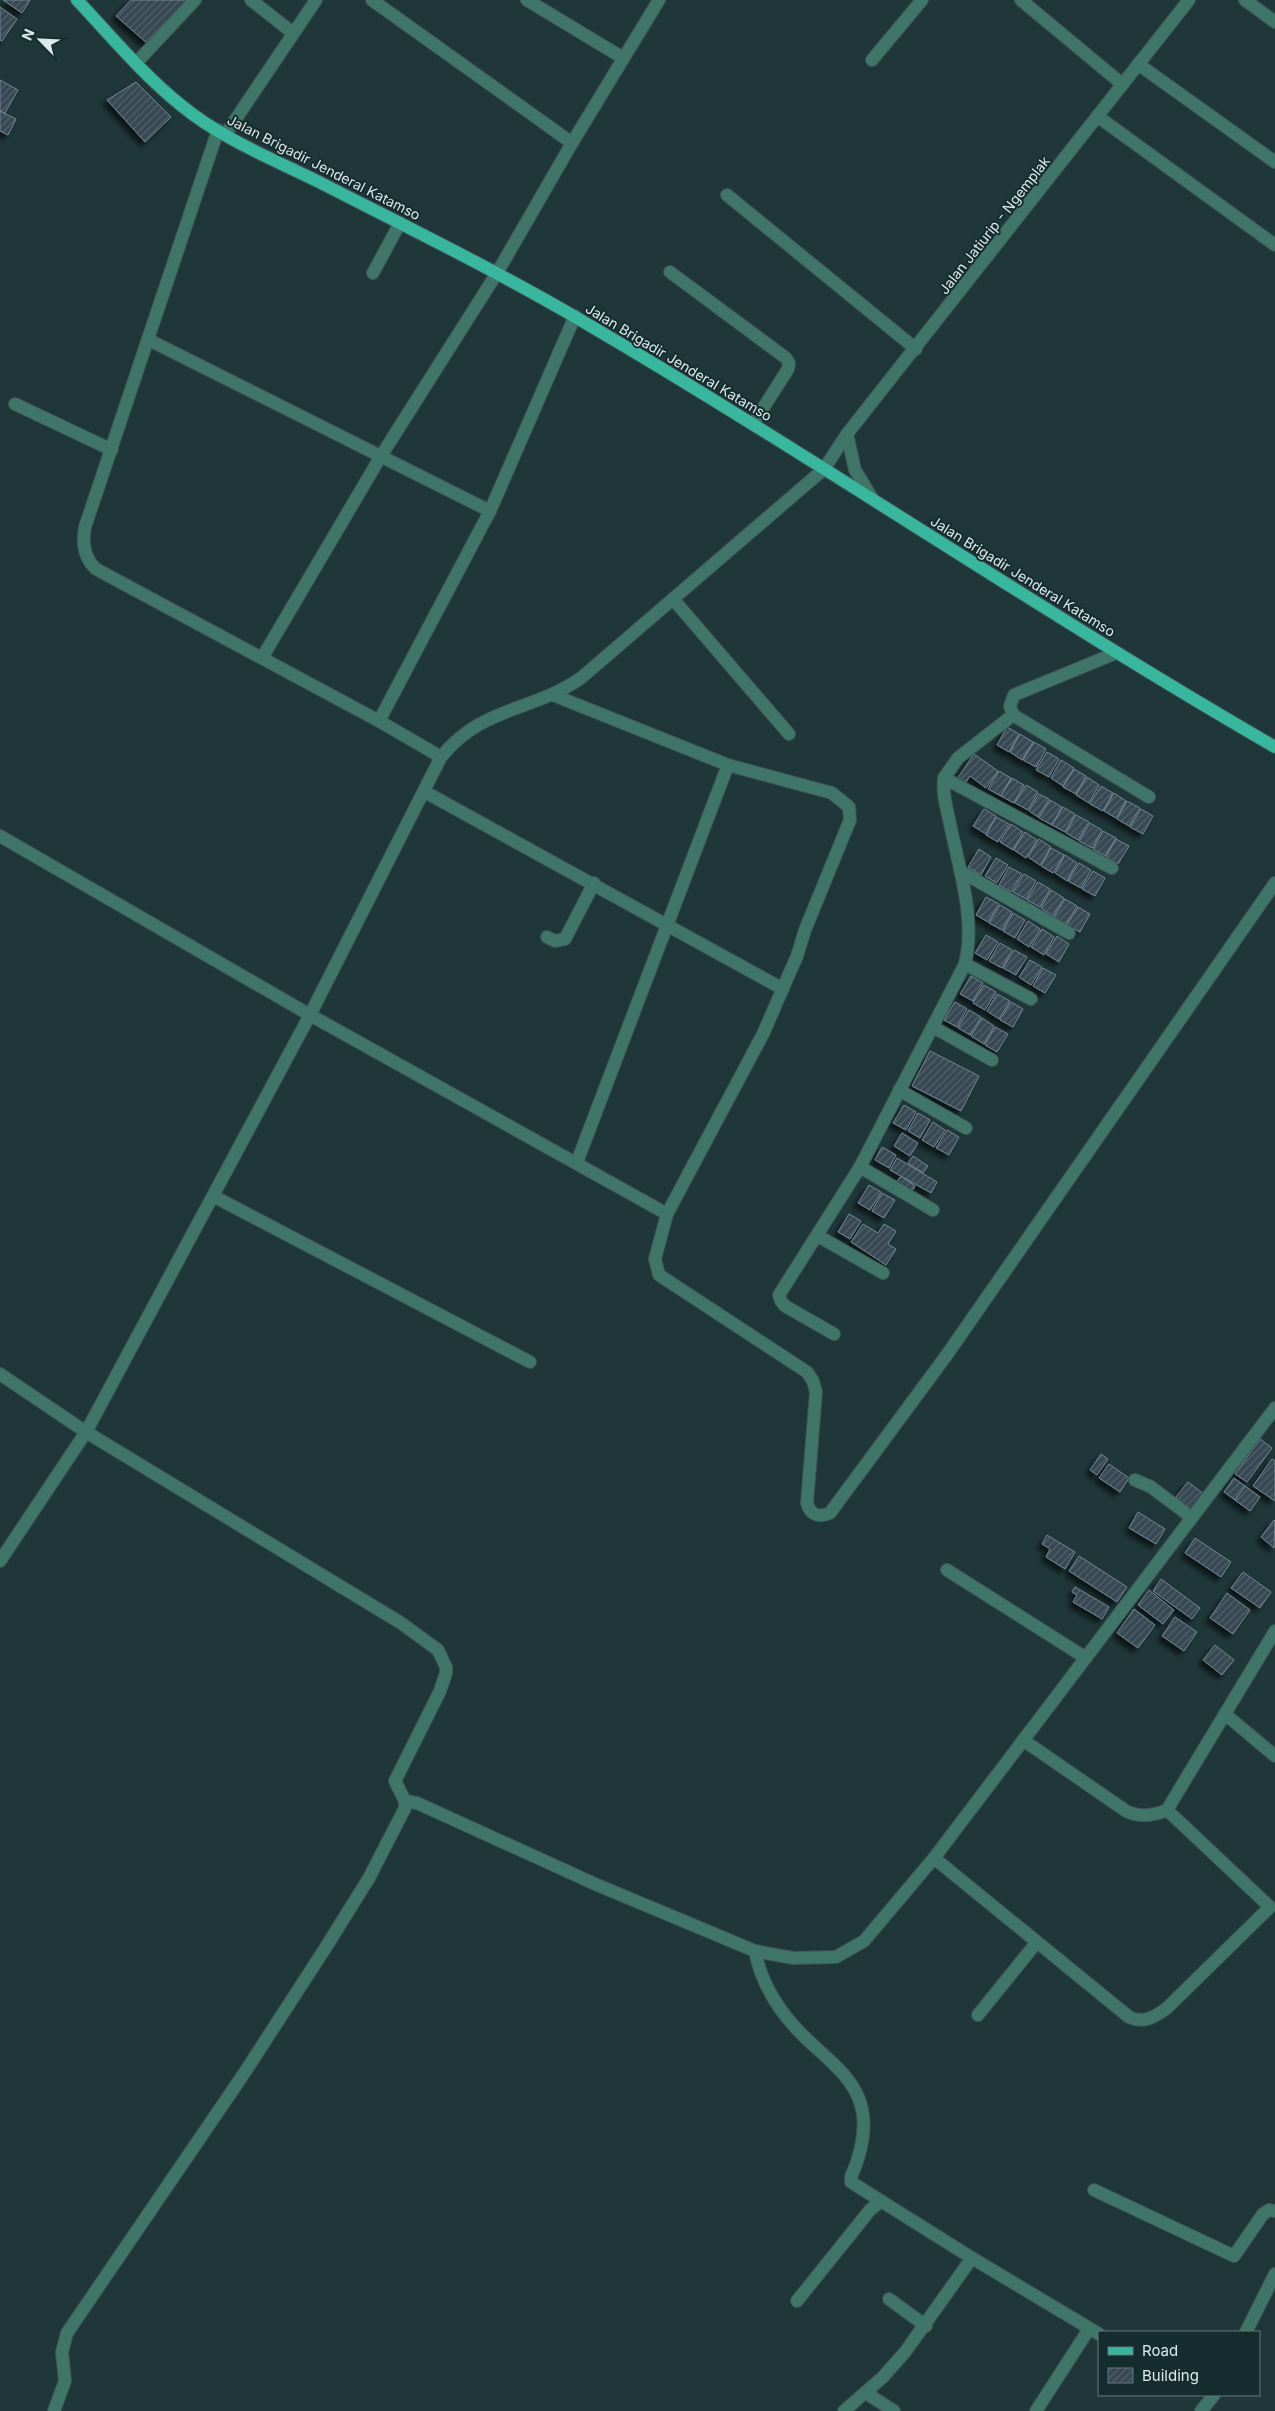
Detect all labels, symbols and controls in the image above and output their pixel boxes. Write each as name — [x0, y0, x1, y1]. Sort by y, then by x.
north arrow — [15, 15, 65, 65]
text: N — [18, 26, 38, 43]
street label: Jalan Brigadir Jenderal Katamso — [225, 111, 423, 223]
street label: Jalan Jatiurip - Ngemplak — [935, 152, 1053, 297]
street label: Jalan Brigadir Jenderal Katamso — [583, 299, 775, 425]
street label: Jalan Brigadir Jenderal Katamso — [928, 512, 1118, 640]
legend — [1098, 2331, 1260, 2396]
text: Road — [1142, 2341, 1178, 2360]
text: Building — [1142, 2366, 1199, 2385]

